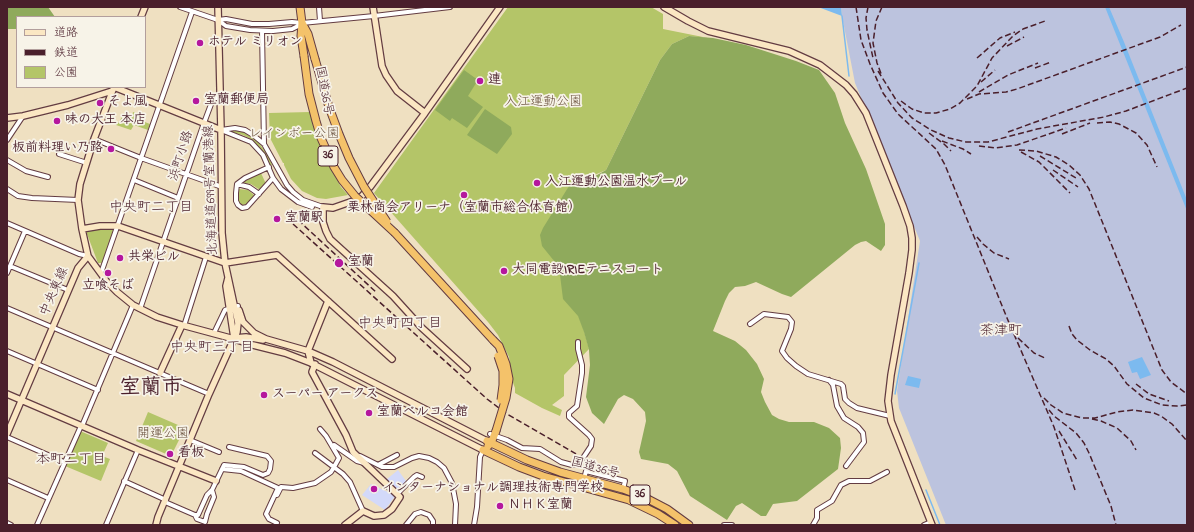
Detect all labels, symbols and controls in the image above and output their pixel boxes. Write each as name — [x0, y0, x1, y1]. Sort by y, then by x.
legend — [16, 16, 146, 88]
text: 道路 — [54, 24, 78, 42]
place label: ホテル ミリオン — [208, 35, 302, 51]
marker: ホテル ミリオン — [195, 38, 205, 48]
text: 鉄道 — [54, 44, 78, 62]
text: 公園 — [54, 64, 78, 82]
street label: 国道36号 — [311, 65, 335, 117]
place label: 連 — [488, 73, 501, 89]
marker: 連 — [475, 76, 485, 86]
place label: 室蘭郵便局 — [204, 93, 269, 109]
place label: そよ風 — [108, 95, 147, 111]
park label: 入江運動公園 — [504, 95, 582, 111]
marker: 室蘭郵便局 — [191, 96, 201, 106]
marker: そよ風 — [95, 98, 105, 108]
place label: 味の大王 本店 — [65, 113, 146, 129]
marker: 味の大王 本店 — [52, 116, 62, 126]
street label: 北海道道699号室蘭港線 — [202, 124, 222, 256]
park label: レインボー公園 — [249, 127, 339, 143]
street label: 浜町小路 — [167, 129, 197, 183]
place label: 板前料理い乃路 — [12, 141, 103, 157]
marker: 板前料理い乃路 — [106, 144, 116, 154]
road number: 36 — [318, 146, 338, 166]
place label: 入江運動公園温水プール — [545, 175, 687, 191]
marker: 入江運動公園温水プール — [532, 178, 542, 188]
marker: 栗林商会アリーナ（室蘭市総合体育館） — [459, 190, 469, 200]
district label: 中央町二丁目 — [109, 201, 193, 217]
place label: 栗林商会アリーナ（室蘭市総合体育館） — [347, 201, 581, 217]
place label: 室蘭駅 — [285, 211, 324, 227]
marker: 室蘭駅 — [272, 214, 282, 224]
place label: 共栄ビル — [128, 250, 180, 266]
marker: 共栄ビル — [115, 253, 125, 263]
place label: 室蘭 — [348, 255, 374, 271]
marker: 室蘭 — [333, 257, 345, 269]
place label: 大同電設IRIEテニスコート — [512, 263, 663, 279]
street label: 中央東線 — [37, 265, 73, 319]
marker: 大同電設IRIEテニスコート — [499, 266, 509, 276]
marker: 立喰そば — [103, 268, 113, 278]
place label: 立喰そば — [82, 279, 134, 295]
district label: 中央町四丁目 — [358, 317, 442, 333]
district label: 茶津町 — [980, 324, 1022, 340]
district label: 中央町三丁目 — [170, 341, 254, 357]
district label: 室蘭市 — [120, 377, 182, 403]
place label: スーパー アークス — [272, 387, 378, 403]
marker: スーパー アークス — [259, 390, 269, 400]
place label: 室蘭ベルコ会館 — [377, 405, 468, 421]
marker: 室蘭ベルコ会館 — [364, 408, 374, 418]
park label: 開運公園 — [137, 427, 189, 443]
place label: 看板 — [178, 446, 204, 462]
marker: 看板 — [165, 449, 175, 459]
district label: 本町二丁目 — [36, 453, 106, 469]
street label: 国道36号 — [569, 455, 621, 483]
place label: インターナショナル調理技術専門学校 — [382, 481, 603, 497]
marker: インターナショナル調理技術専門学校 — [369, 484, 379, 494]
road number: 36 — [630, 485, 650, 505]
place label: ＮＨＫ室蘭 — [508, 498, 573, 514]
marker: ＮＨＫ室蘭 — [495, 501, 505, 511]

